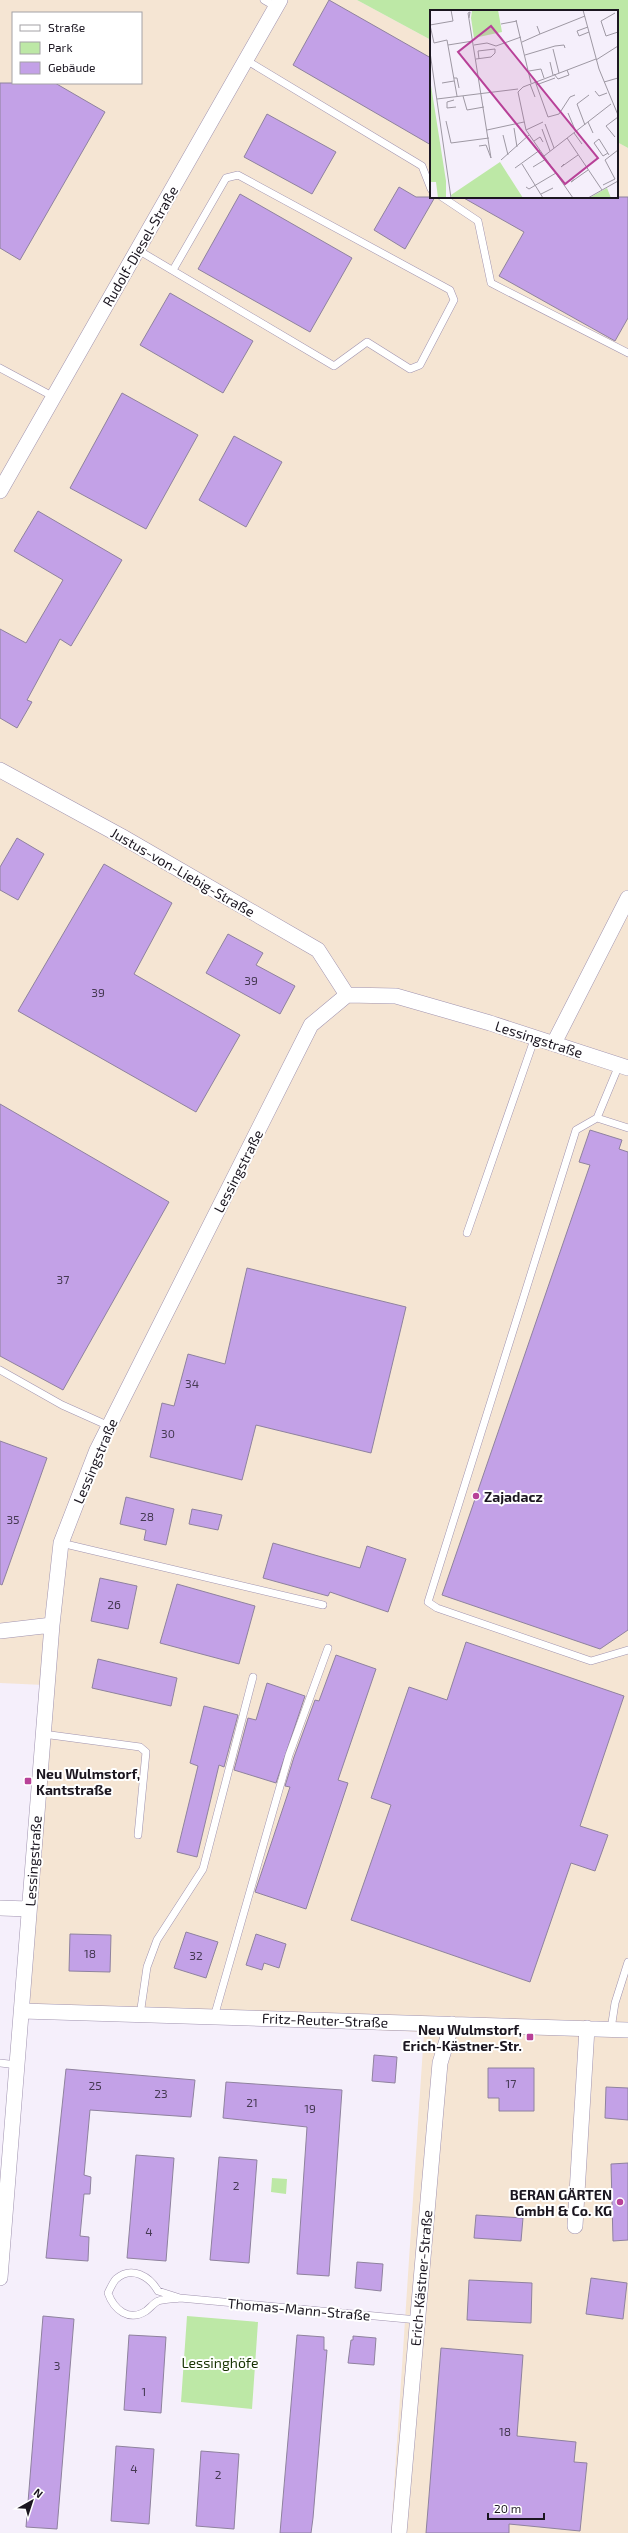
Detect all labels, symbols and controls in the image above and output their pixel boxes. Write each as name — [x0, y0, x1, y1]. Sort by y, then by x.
inset map — [430, 10, 618, 198]
legend — [12, 12, 142, 84]
text: Straße — [48, 20, 85, 34]
text: Park — [48, 40, 73, 54]
text: Gebäude — [48, 60, 96, 74]
street label: Rudolf-Diesel-Straße — [99, 183, 181, 309]
street label: Justus-von-Liebig-Straße — [108, 824, 258, 920]
house number: 39 — [244, 973, 258, 987]
house number: 39 — [91, 985, 105, 999]
street label: Lessingstraße — [493, 1017, 585, 1061]
street label: Lessingstraße — [210, 1127, 266, 1215]
house number: 37 — [57, 1272, 69, 1286]
house number: 34 — [185, 1376, 199, 1390]
street label: Lessingstraße — [69, 1416, 121, 1506]
house number: 30 — [161, 1426, 175, 1440]
place label: Zajadacz — [484, 1488, 543, 1505]
marker: Zajadacz — [471, 1491, 481, 1501]
house number: 28 — [140, 1509, 154, 1523]
house number: 35 — [6, 1512, 20, 1526]
house number: 26 — [107, 1597, 121, 1611]
place label: Neu Wulmstorf, Kantstraße — [36, 1765, 140, 1798]
marker: Neu Wulmstorf, Kantstraße — [23, 1776, 33, 1786]
street label: Lessingstraße — [21, 1815, 45, 1907]
house number: 18 — [84, 1946, 96, 1960]
house number: 32 — [189, 1948, 203, 1962]
street label: Fritz-Reuter-Straße — [262, 2009, 388, 2031]
place label: Neu Wulmstorf, Erich-Kästner-Str. — [402, 2021, 522, 2054]
marker: Neu Wulmstorf, Erich-Kästner-Str. — [525, 2032, 535, 2042]
house number: 17 — [506, 2076, 516, 2090]
house number: 25 — [88, 2078, 102, 2092]
house number: 23 — [154, 2086, 168, 2100]
house number: 21 — [246, 2095, 258, 2109]
house number: 19 — [304, 2101, 316, 2115]
house number: 2 — [233, 2178, 240, 2192]
place label: BERAN GÄRTEN GmbH & Co. KG — [510, 2186, 612, 2219]
marker: BERAN GÄRTEN GmbH & Co. KG — [615, 2197, 625, 2207]
street label: Erich-Kästner-Straße — [407, 2209, 435, 2347]
house number: 4 — [145, 2224, 153, 2238]
street label: Thomas-Mann-Straße — [227, 2294, 371, 2324]
park label: Lessinghöfe — [181, 2354, 259, 2371]
house number: 3 — [54, 2358, 60, 2372]
house number: 1 — [142, 2384, 146, 2398]
house number: 18 — [499, 2424, 511, 2438]
house number: 4 — [130, 2461, 138, 2475]
house number: 2 — [215, 2467, 222, 2481]
north arrow — [12, 2481, 52, 2521]
text: N — [31, 2485, 46, 2500]
scale bar — [488, 2495, 544, 2521]
text: 20 m — [494, 2501, 521, 2515]

